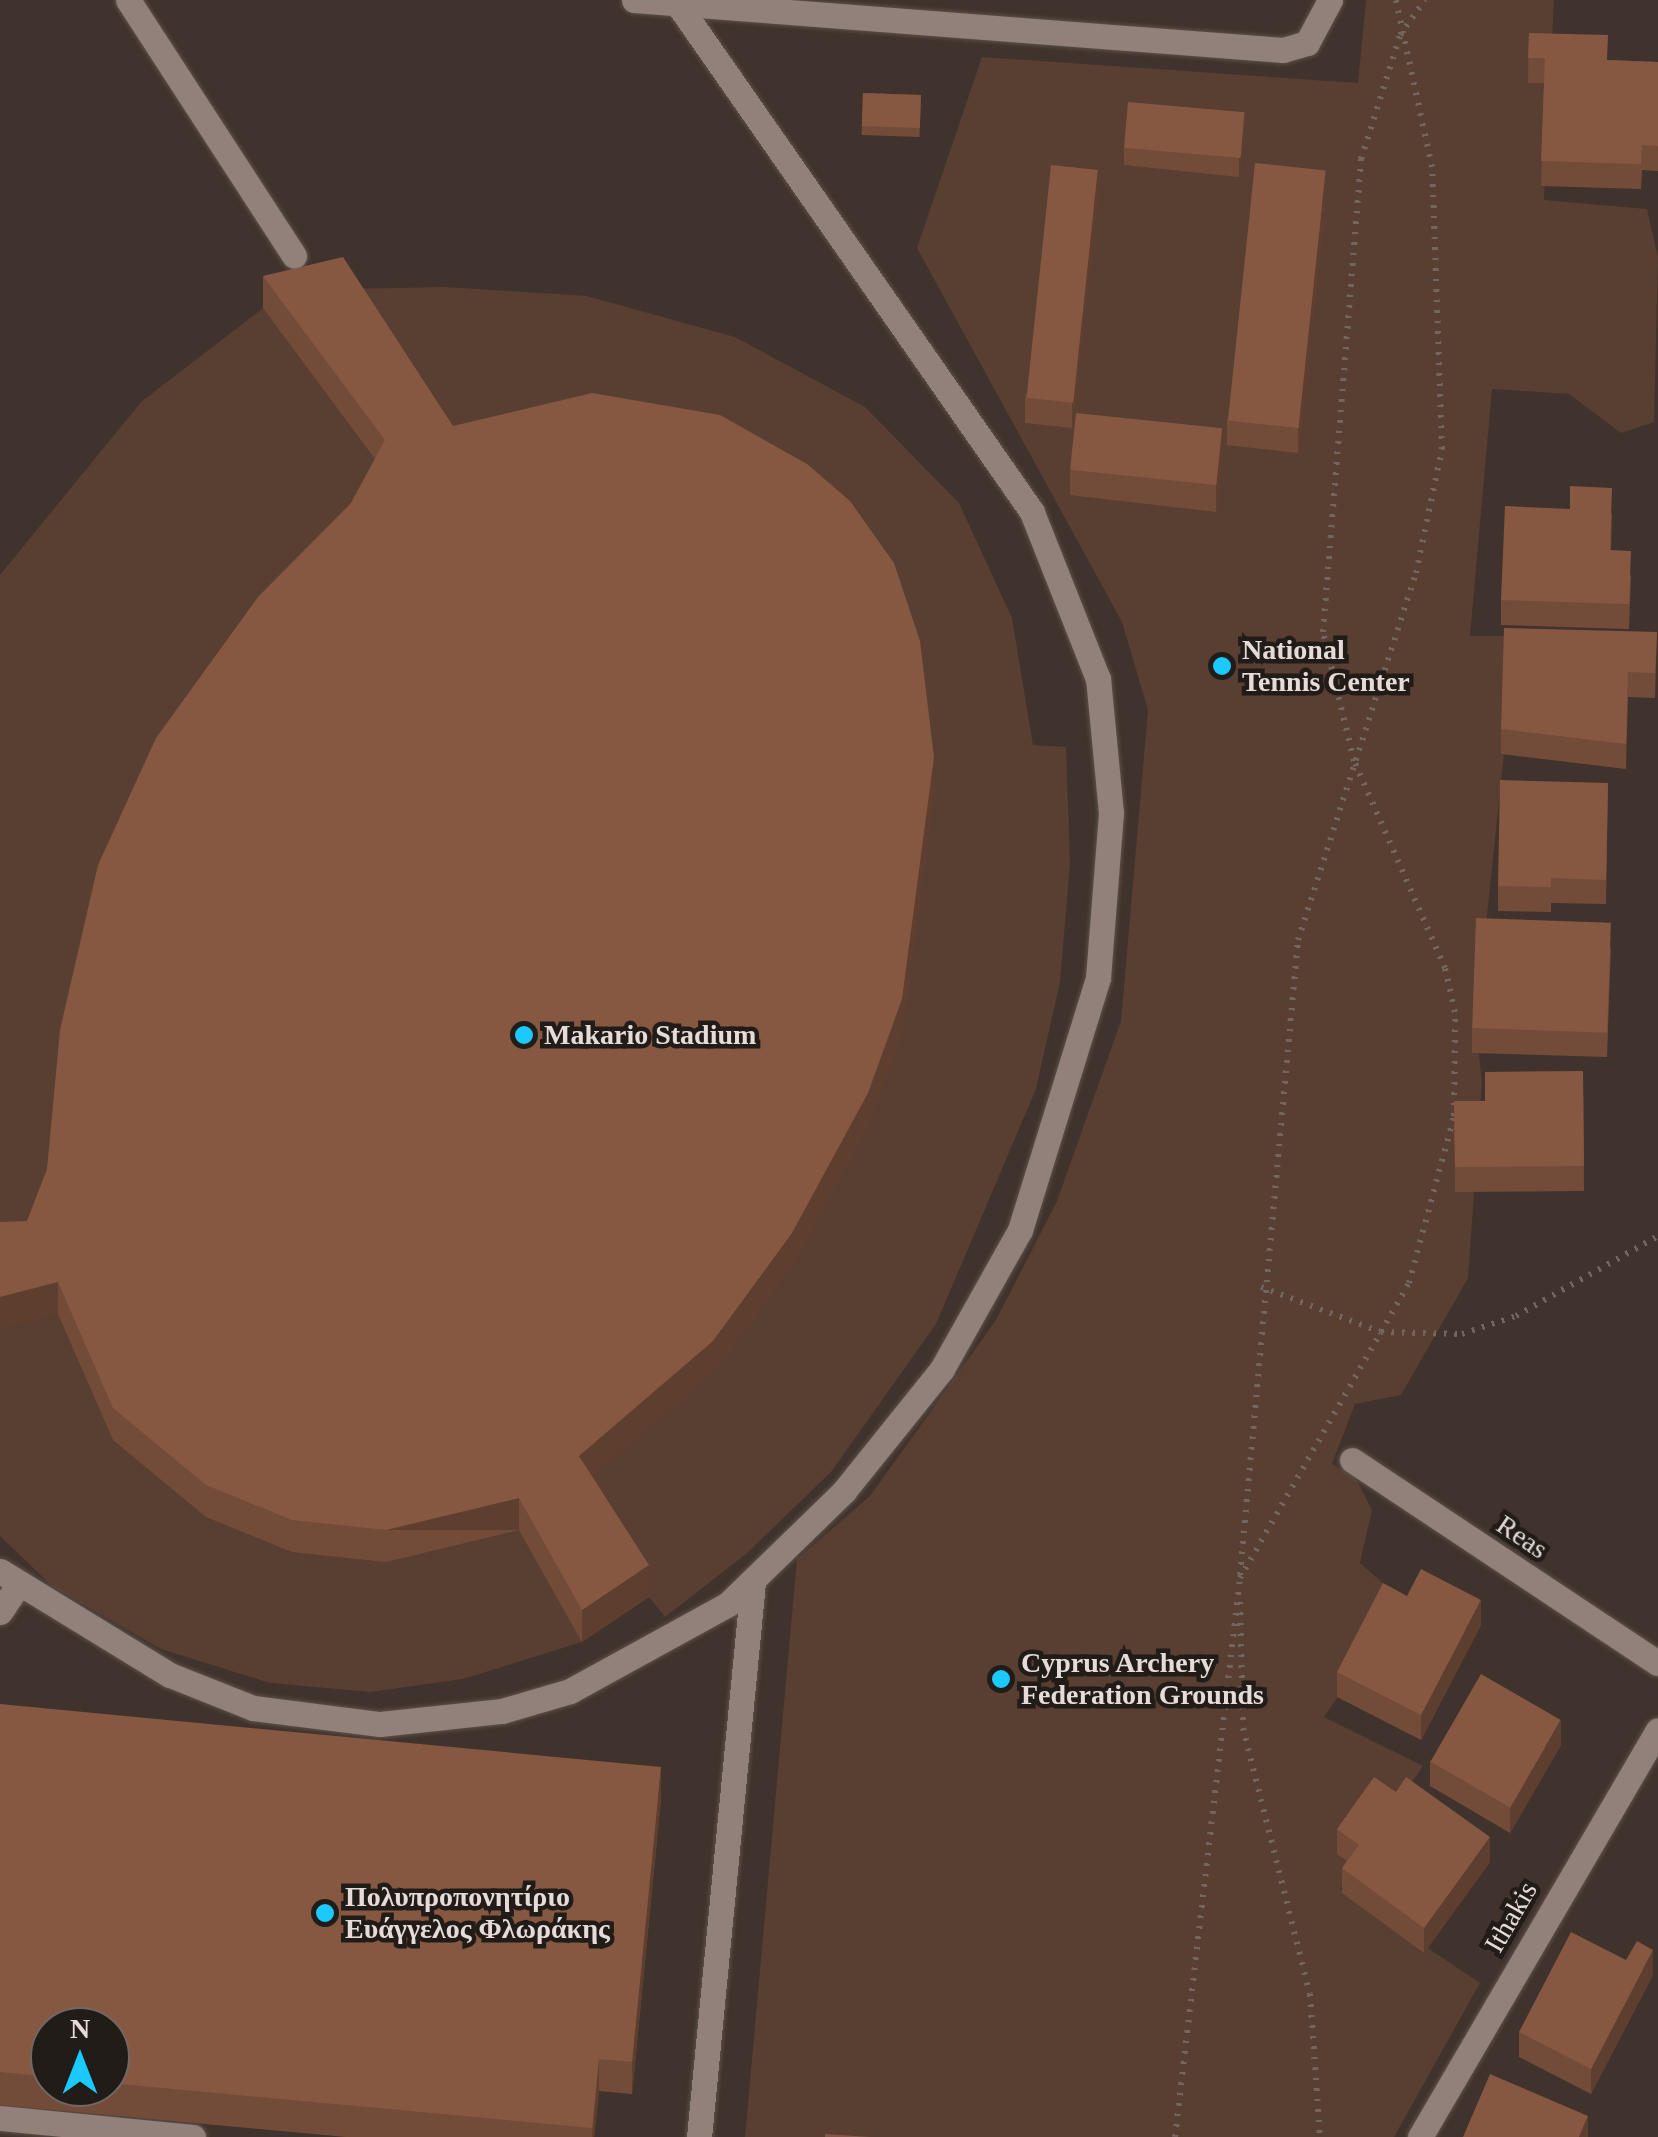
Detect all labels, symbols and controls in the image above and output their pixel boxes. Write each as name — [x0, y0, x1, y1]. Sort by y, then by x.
place label: National Tennis Center — [1242, 633, 1410, 699]
marker: National Tennis Center — [1211, 655, 1233, 677]
place label: Makario Stadium — [544, 1018, 756, 1052]
marker: Makario Stadium — [513, 1024, 535, 1046]
street label: Reas — [1490, 1508, 1554, 1566]
place label: Cyprus Archery Federation Grounds — [1021, 1646, 1264, 1712]
marker: Cyprus Archery Federation Grounds — [990, 1668, 1012, 1690]
street label: Ithakis — [1477, 1876, 1545, 1958]
place label: Πολυπροπονητίριο Ευάγγελος Φλωράκης — [345, 1880, 610, 1946]
marker: Πολυπροπονητίριο Ευάγγελος Φλωράκης — [314, 1902, 336, 1924]
north arrow — [30, 2007, 130, 2107]
text: N — [70, 2013, 90, 2044]

